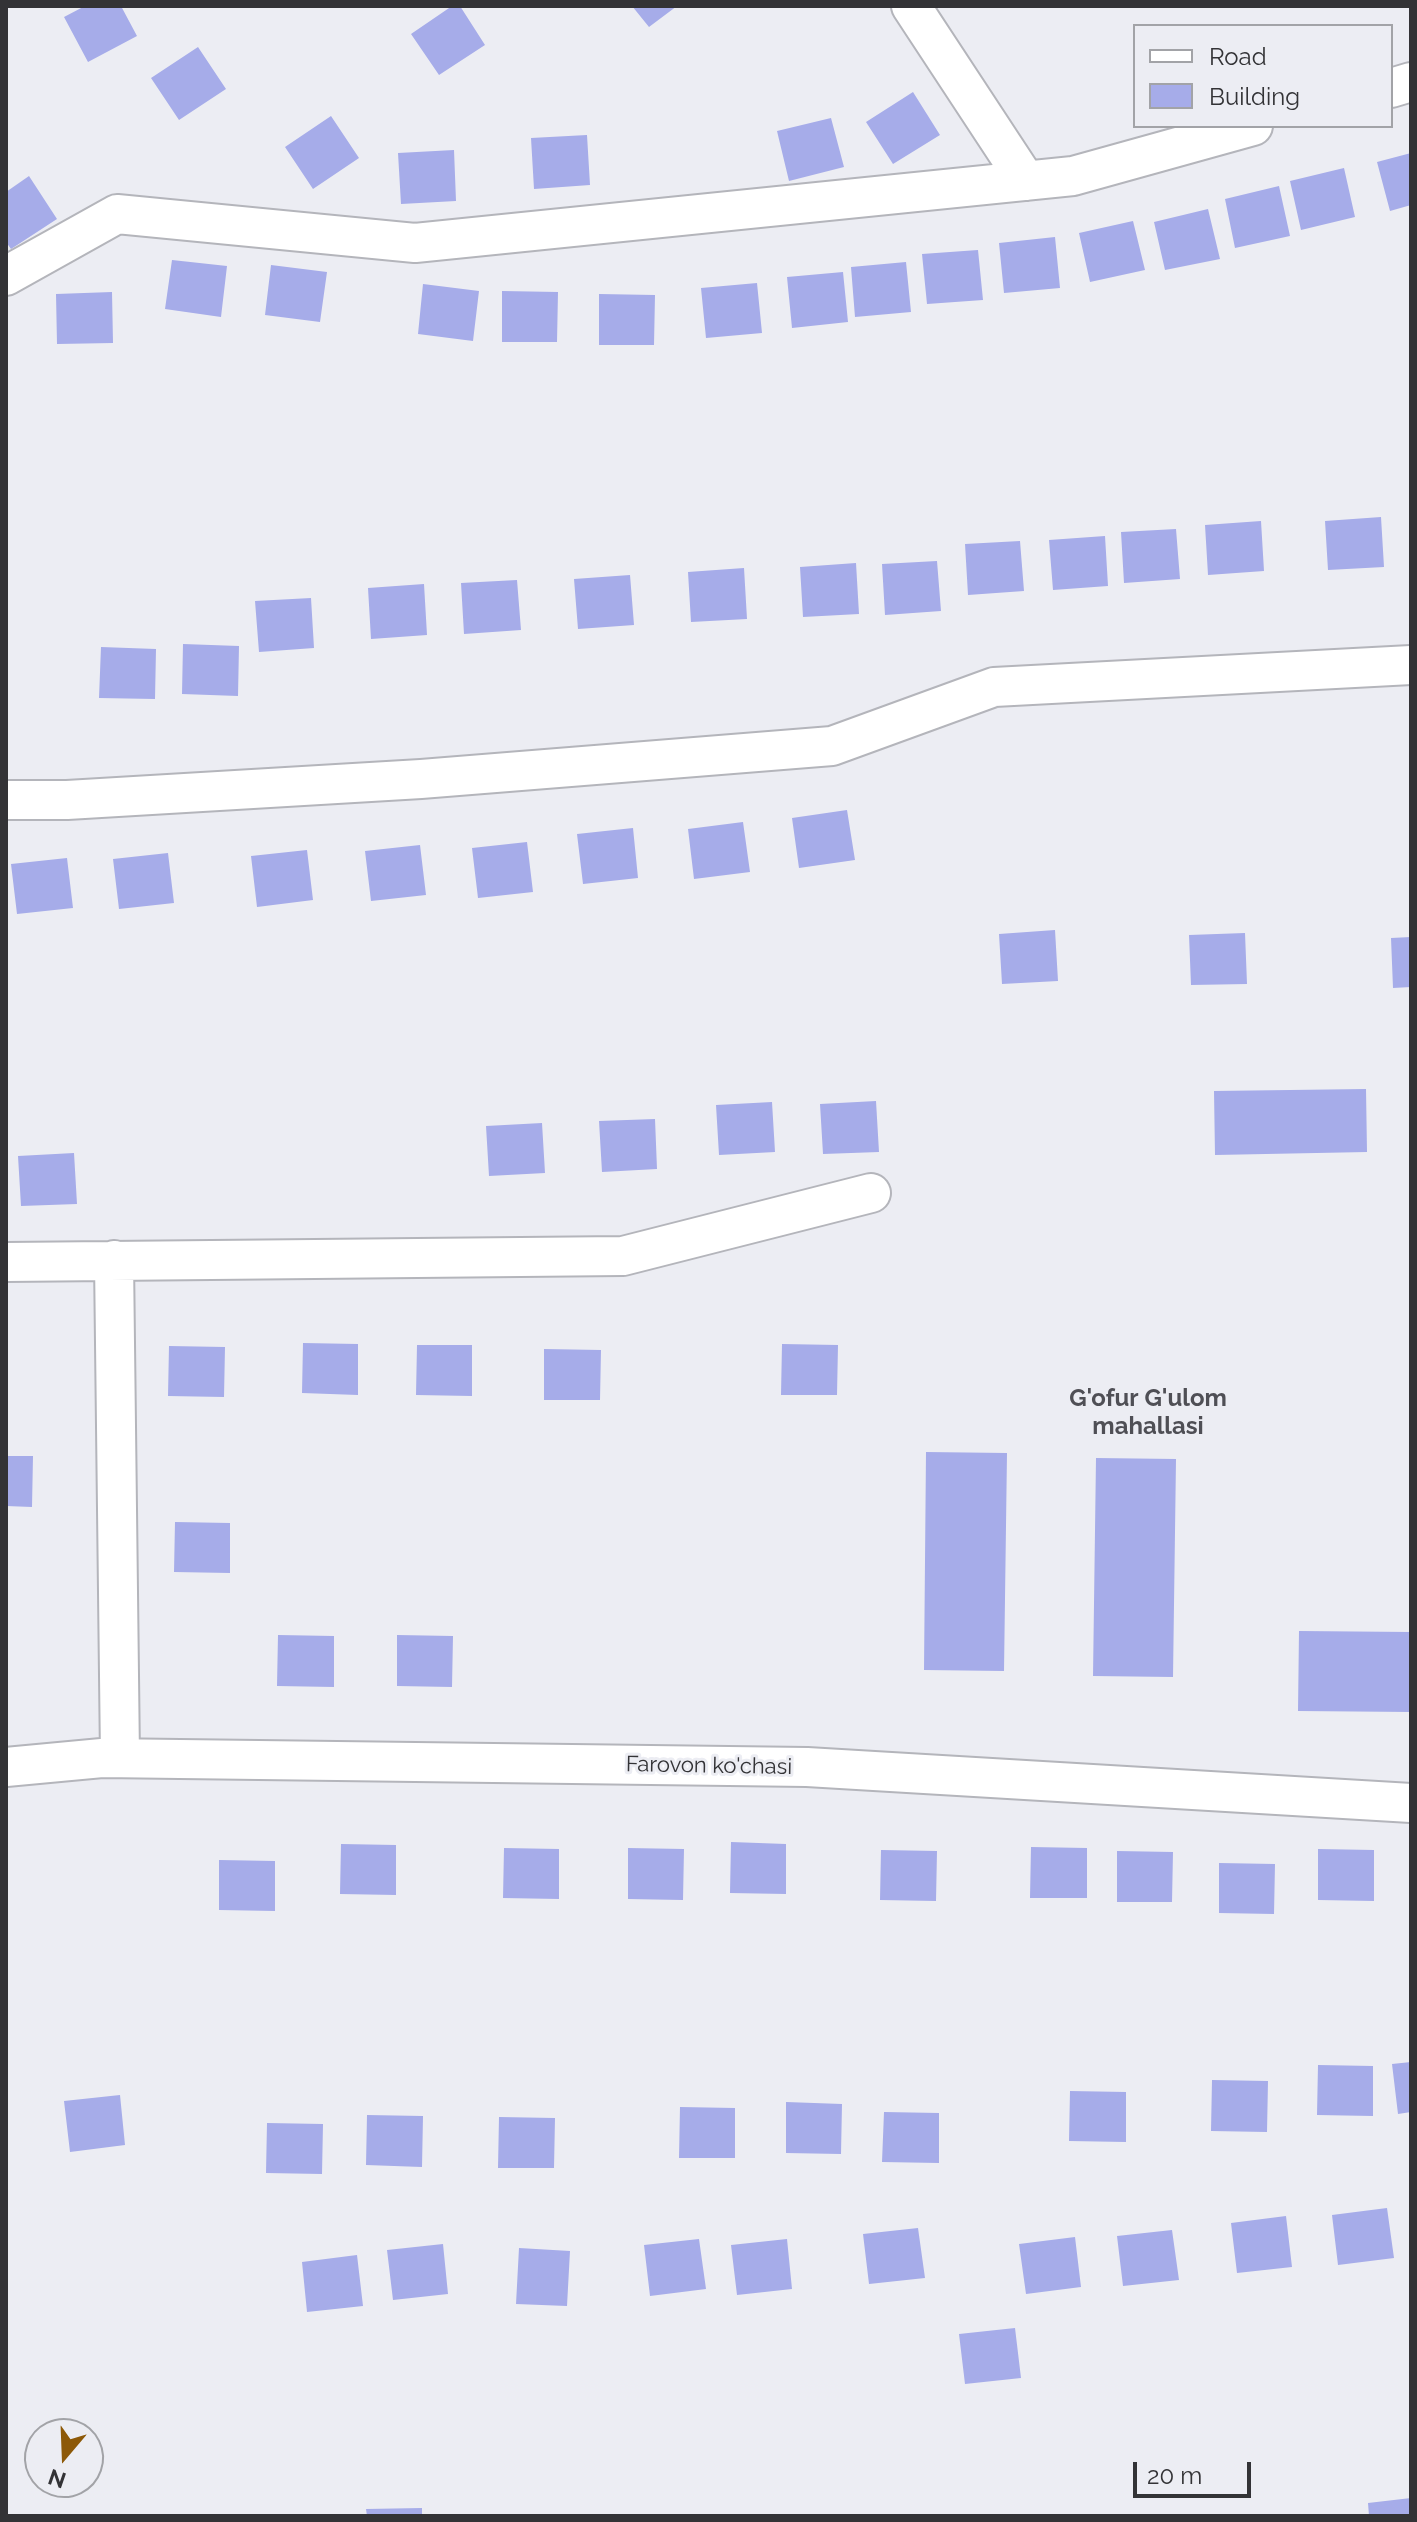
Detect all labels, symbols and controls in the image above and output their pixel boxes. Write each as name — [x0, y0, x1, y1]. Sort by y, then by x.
legend — [1133, 24, 1393, 128]
text: Road — [1209, 42, 1267, 71]
text: Building — [1209, 82, 1300, 111]
district label: G'ofur G'ulom mahallasi — [1069, 1385, 1227, 1441]
street label: Farovon ko'chasi — [626, 1751, 792, 1781]
north arrow — [24, 2418, 104, 2498]
scale bar — [1137, 2446, 1255, 2496]
text: 20 m — [1147, 2461, 1202, 2490]
text: N — [45, 2464, 69, 2494]

